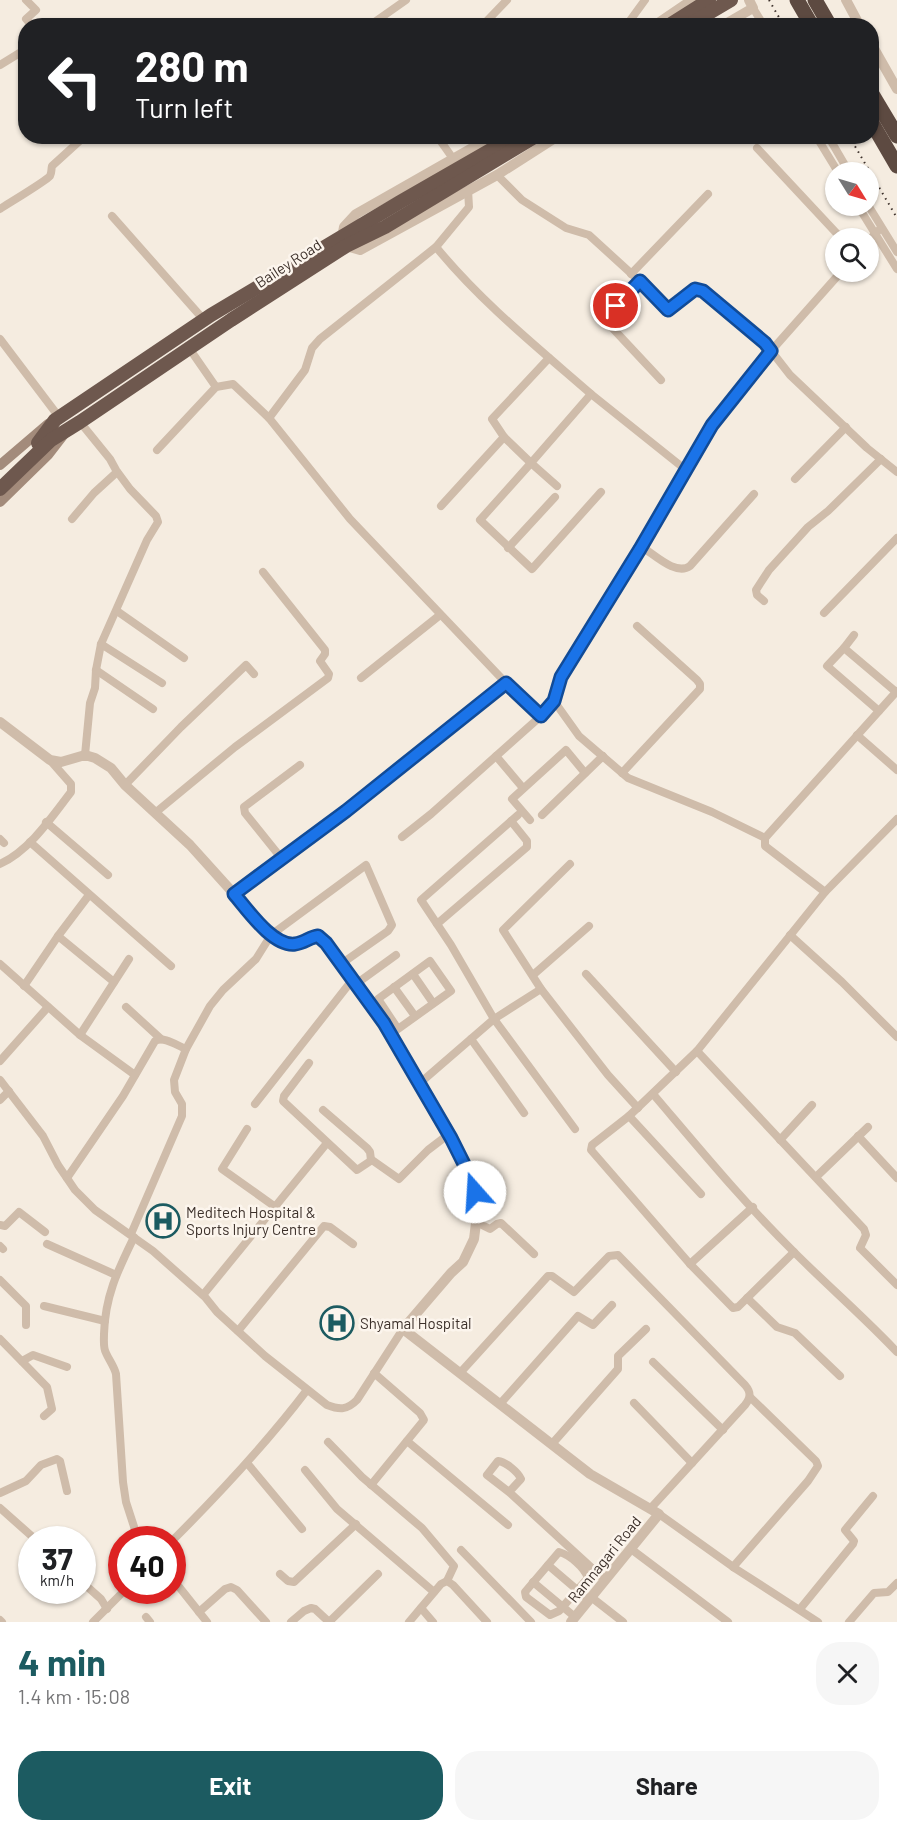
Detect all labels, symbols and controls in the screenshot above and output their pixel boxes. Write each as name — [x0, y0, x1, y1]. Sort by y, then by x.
text: 280 m — [135, 40, 249, 90]
icon: left — [36, 42, 114, 120]
text: Turn left — [135, 91, 233, 123]
north arrow — [825, 162, 879, 216]
map controls — [825, 162, 879, 282]
button: search — [825, 228, 879, 282]
street label: Bailey Road — [252, 235, 324, 291]
pin — [590, 280, 641, 331]
icon: arrive — [599, 289, 632, 322]
position arrow — [443, 1160, 507, 1224]
hospital icon: Meditech Hospital & Sports Injury Centre — [145, 1203, 181, 1239]
place label: Meditech Hospital & Sports Injury Centre — [186, 1203, 316, 1238]
hospital icon: Shyamal Hospital — [319, 1305, 355, 1341]
place label: Shyamal Hospital — [360, 1314, 472, 1332]
street label: Ramnagari Road — [564, 1512, 644, 1606]
speed limit sign: 40 — [108, 1526, 186, 1604]
text: 37 — [41, 1540, 73, 1576]
text: km/h — [40, 1571, 74, 1589]
text: 4 min — [18, 1640, 106, 1683]
button: close — [816, 1642, 879, 1705]
text: 1.4 km · 15:08 — [18, 1684, 130, 1708]
button: Exit — [18, 1751, 443, 1820]
button: Share — [455, 1751, 879, 1820]

